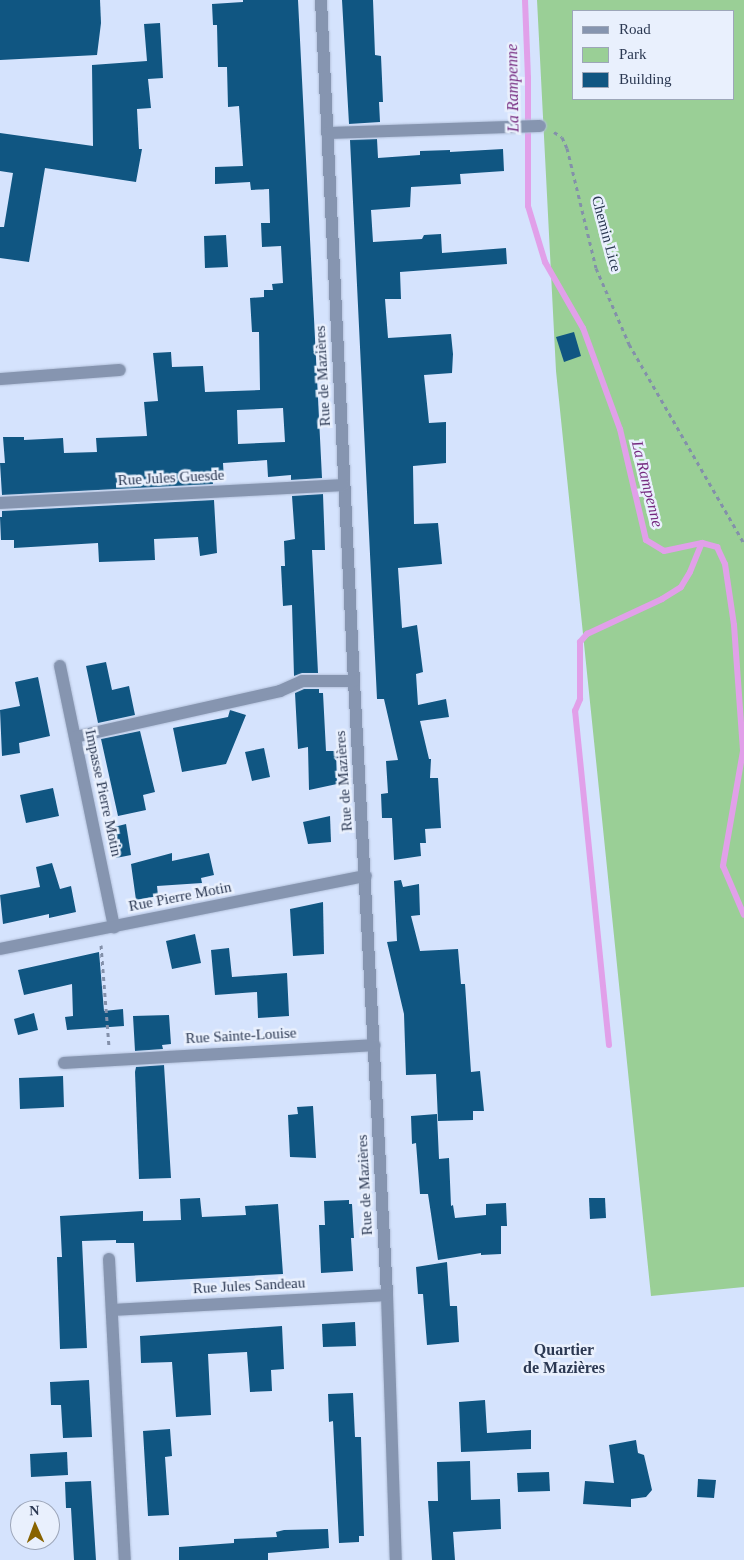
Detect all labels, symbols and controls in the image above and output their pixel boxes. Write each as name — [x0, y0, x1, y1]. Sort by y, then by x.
legend — [572, 10, 734, 100]
text: Road — [619, 21, 651, 37]
water label: La Rampenne — [503, 44, 523, 132]
text: Park — [619, 46, 647, 62]
text: Building — [619, 71, 672, 87]
street label: Chemin Lice — [587, 194, 625, 274]
street label: Rue de Mazières — [311, 325, 335, 427]
water label: La Rampenne — [627, 439, 667, 529]
street label: Rue Jules Guesde — [117, 466, 225, 490]
street label: Impasse Pierre Motin — [81, 728, 125, 858]
street label: Rue de Mazières — [332, 730, 356, 832]
street label: Rue Pierre Motin — [127, 878, 233, 916]
street label: Rue Sainte-Louise — [185, 1024, 297, 1048]
street label: Rue de Mazières — [353, 1134, 377, 1236]
street label: Rue Jules Sandeau — [192, 1274, 306, 1298]
district label: Quartier de Mazières — [523, 1340, 605, 1378]
north arrow — [10, 1500, 60, 1550]
text: N — [29, 1503, 40, 1518]

